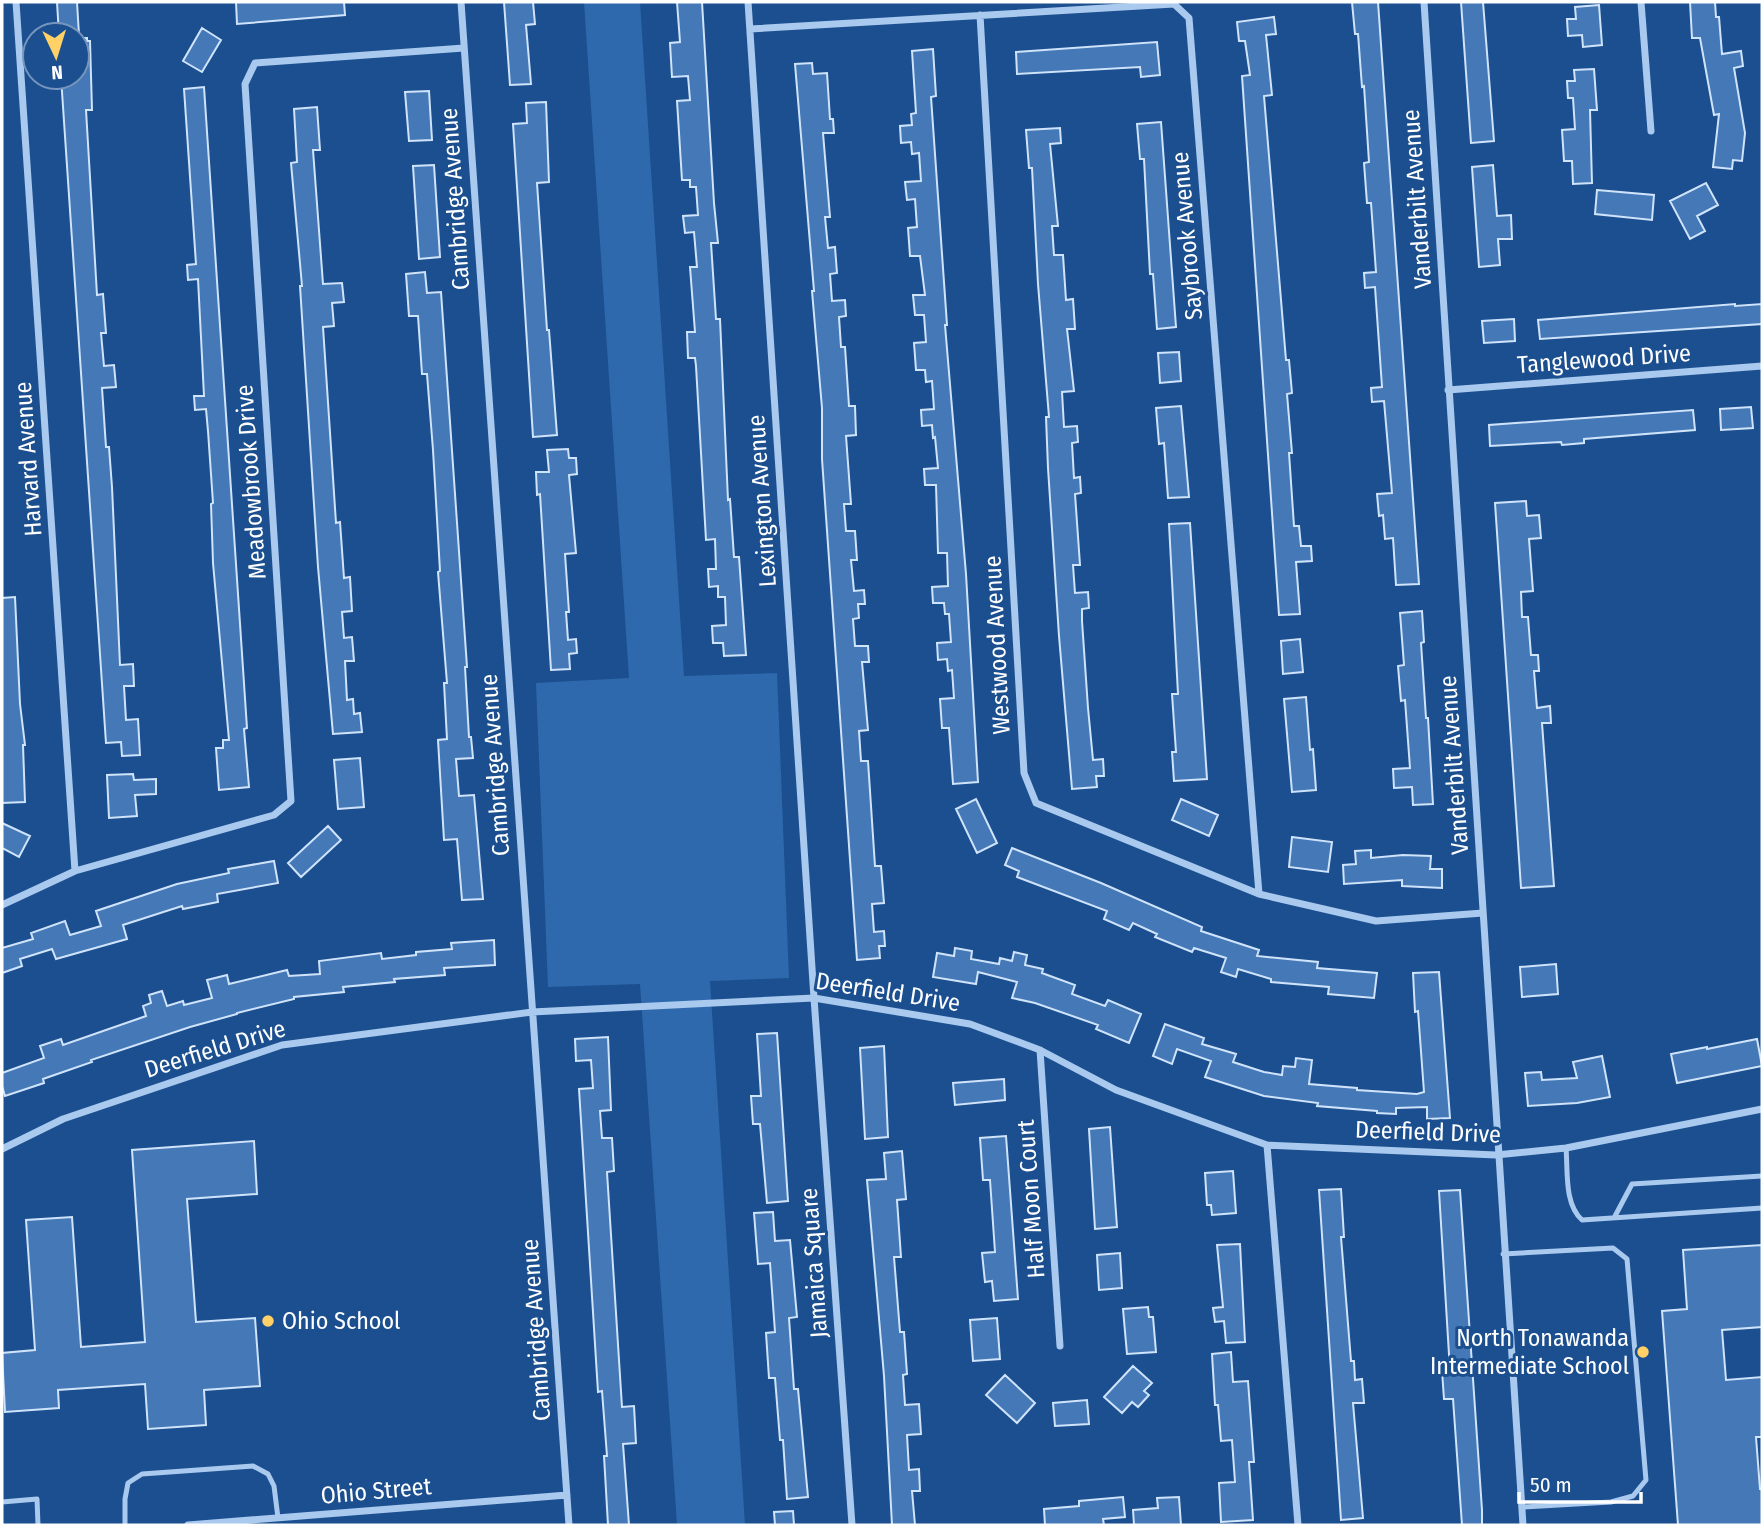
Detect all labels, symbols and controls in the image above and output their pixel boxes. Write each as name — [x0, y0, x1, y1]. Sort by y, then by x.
north arrow — [21, 21, 91, 91]
text: N — [51, 61, 64, 84]
street label: Cambridge Avenue — [435, 107, 475, 291]
street label: Vanderbilt Avenue — [1397, 108, 1437, 290]
street label: Saybrook Avenue — [1166, 151, 1208, 321]
street label: Tanglewood Drive — [1516, 339, 1692, 379]
street label: Harvard Avenue — [9, 381, 47, 537]
street label: Meadowbrook Drive — [230, 384, 272, 580]
street label: Lexington Avenue — [742, 414, 782, 588]
street label: Westwood Avenue — [978, 555, 1016, 735]
street label: Cambridge Avenue — [475, 673, 515, 857]
street label: Vanderbilt Avenue — [1434, 674, 1474, 856]
street label: Deerfield Drive — [814, 967, 962, 1017]
street label: Deerfield Drive — [141, 1014, 289, 1084]
street label: Deerfield Drive — [1355, 1115, 1501, 1149]
street label: Half Moon Court — [1011, 1119, 1051, 1279]
street label: Jamaica Square — [795, 1187, 833, 1339]
street label: Cambridge Avenue — [516, 1238, 556, 1422]
place label: Ohio School — [282, 1307, 400, 1335]
marker: Ohio School — [260, 1313, 276, 1329]
place label: North Tonawanda Intermediate School — [1430, 1324, 1629, 1380]
marker: North Tonawanda Intermediate School — [1635, 1344, 1651, 1360]
scale bar — [1519, 1460, 1642, 1504]
street label: Ohio Street — [319, 1472, 433, 1510]
text: 50 m — [1530, 1472, 1572, 1498]

